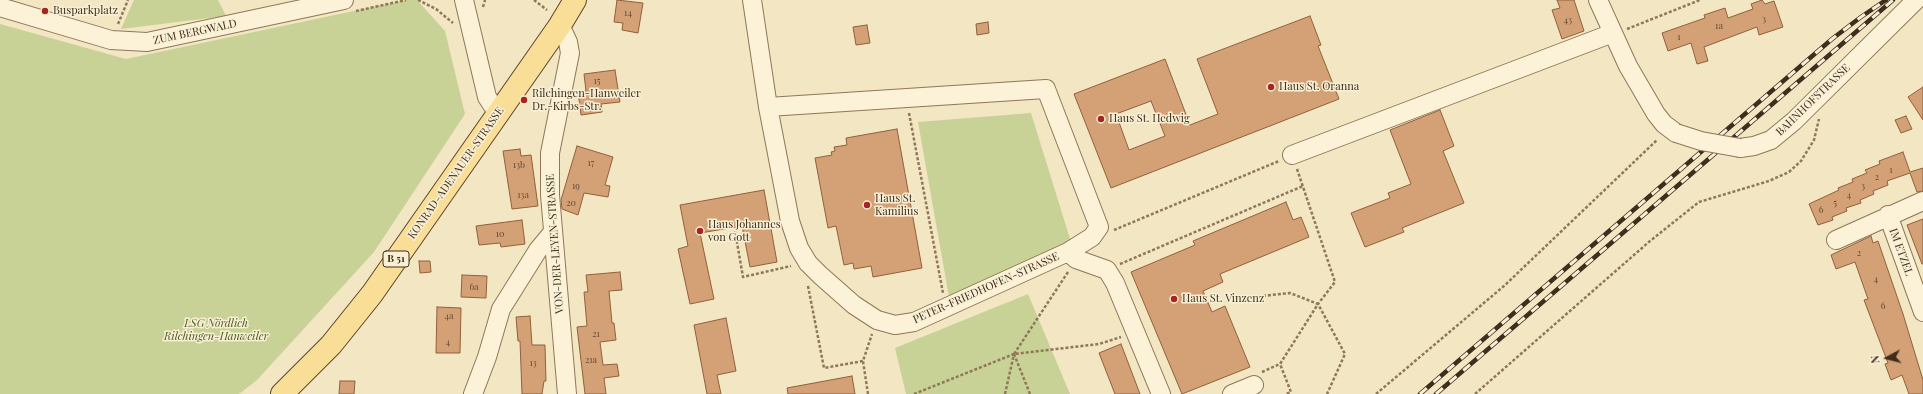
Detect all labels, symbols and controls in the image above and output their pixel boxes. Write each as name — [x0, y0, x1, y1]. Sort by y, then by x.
place label: Busparkplatz — [53, 4, 118, 18]
marker: Busparkplatz — [40, 6, 50, 16]
house number: 14 — [624, 8, 632, 18]
house number: 3 — [1762, 14, 1766, 24]
house number: 43 — [1564, 15, 1572, 25]
street label: ZUM BERGWALD — [152, 17, 238, 47]
house number: 1a — [1715, 21, 1723, 31]
house number: 1 — [1677, 32, 1681, 42]
street label: BAHNHOFSTRASSE — [1773, 61, 1853, 139]
house number: 15 — [594, 76, 600, 86]
place label: Haus St. Oranna — [1279, 80, 1359, 94]
marker: Haus St. Oranna — [1266, 82, 1276, 92]
place label: Rilchingen-Hanweiler Dr.-Kirbs-Str. — [532, 87, 641, 113]
marker: Rilchingen-Hanweiler Dr.-Kirbs-Str. — [519, 95, 529, 105]
street label: KONRAD-ADENAUER-STRASSE — [405, 105, 507, 241]
place label: Haus St. Hedwig — [1109, 112, 1190, 126]
marker: Haus St. Hedwig — [1096, 114, 1106, 124]
house number: 17 — [588, 158, 594, 168]
house number: 13b — [513, 160, 525, 170]
house number: 1 — [1889, 165, 1893, 175]
house number: 2 — [1875, 172, 1879, 182]
street label: VON-DER-LEYEN-STRASSE — [544, 174, 566, 314]
house number: 19 — [572, 181, 580, 191]
house number: 3 — [1861, 181, 1865, 191]
house number: 13a — [517, 190, 529, 200]
house number: 4 — [1847, 190, 1851, 200]
place label: Haus St. Kamilius — [875, 192, 918, 218]
house number: 20 — [566, 198, 576, 208]
house number: 5 — [1833, 198, 1837, 208]
marker: Haus St. Kamilius — [862, 200, 872, 210]
house number: 6 — [1819, 205, 1823, 215]
place label: Haus Johannes von Gott — [708, 218, 781, 244]
marker: Haus Johannes von Gott — [695, 226, 705, 236]
street label: IM ETZEL — [1886, 227, 1916, 277]
house number: 10 — [496, 229, 504, 239]
house number: 2 — [1857, 248, 1861, 258]
street label: PETER-FRIEDHOFEN-STRASSE — [911, 250, 1061, 326]
road number: B 51 — [383, 251, 409, 267]
house number: 4 — [1874, 274, 1878, 284]
house number: 6a — [469, 282, 479, 292]
place label: Haus St. Vinzenz — [1182, 292, 1264, 306]
marker: Haus St. Vinzenz — [1169, 294, 1179, 304]
house number: 6 — [1881, 301, 1885, 311]
house number: 4a — [445, 311, 453, 321]
park label: LSG Nördlich Rilchingen-Hanweiler — [164, 317, 268, 343]
house number: 21 — [592, 329, 600, 339]
house number: 4 — [446, 337, 450, 347]
north arrow — [1867, 338, 1907, 378]
house number: 21a — [585, 355, 597, 365]
text: N — [1867, 355, 1883, 364]
house number: 13 — [529, 358, 537, 368]

